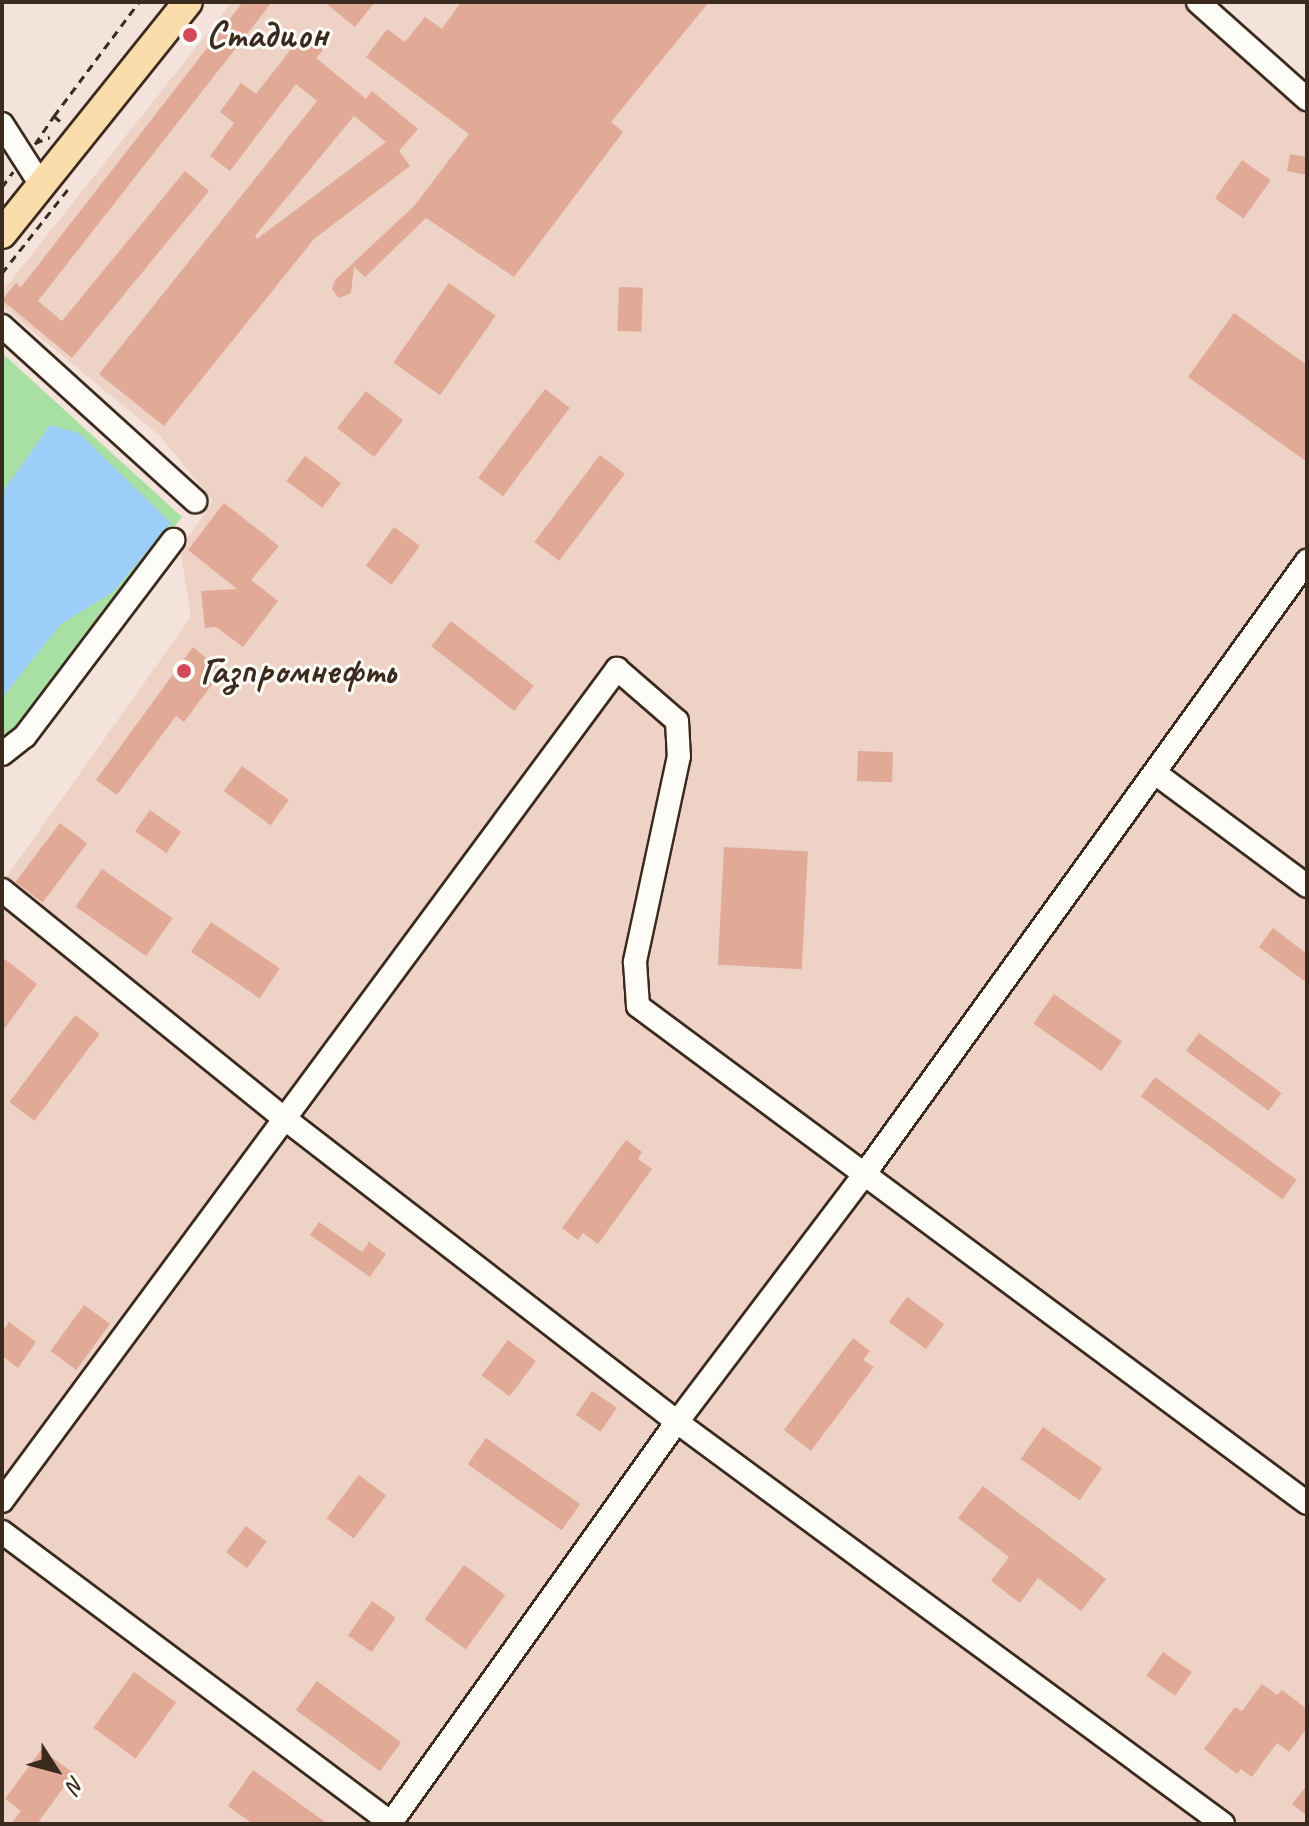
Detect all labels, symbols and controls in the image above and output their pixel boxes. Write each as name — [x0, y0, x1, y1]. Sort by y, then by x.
place label: Стадион — [206, 12, 328, 58]
marker: Стадион — [181, 26, 199, 44]
place label: Газпромнефть — [200, 648, 395, 694]
marker: Газпромнефть — [175, 662, 193, 680]
north arrow — [16, 1730, 96, 1810]
text: N — [60, 1770, 91, 1798]

